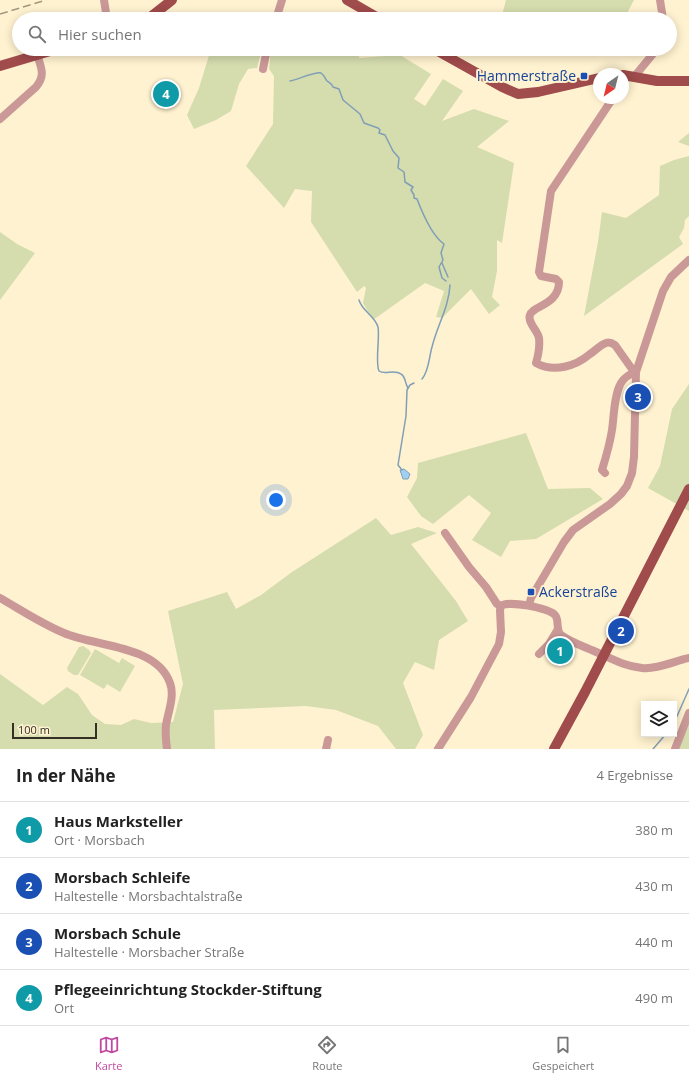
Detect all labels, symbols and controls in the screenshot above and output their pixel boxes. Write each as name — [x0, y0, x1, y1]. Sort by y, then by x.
search box — [12, 12, 677, 56]
icon: search — [26, 23, 48, 45]
text: Hier suchen — [58, 24, 142, 44]
place label: Hammerstraße — [477, 66, 576, 85]
north arrow — [593, 68, 629, 104]
marker: Hammerstraße — [579, 71, 589, 81]
pin: 4 — [153, 79, 179, 109]
pin: 3 — [625, 382, 651, 412]
your location — [266, 490, 286, 510]
place label: Ackerstraße — [539, 582, 617, 601]
marker: Ackerstraße — [526, 587, 536, 597]
pin: 2 — [608, 616, 634, 646]
pin: 1 — [547, 636, 573, 666]
map controls — [641, 701, 677, 737]
button: layers — [641, 701, 677, 737]
scale bar — [12, 721, 97, 740]
text: 100 m — [18, 722, 50, 737]
text: In der Nähe — [16, 764, 115, 787]
text: 4 Ergebnisse — [596, 766, 673, 784]
text: Haus Marksteller — [54, 811, 183, 831]
text: 1 — [25, 821, 33, 839]
text: 380 m — [635, 821, 673, 839]
text: Ort · Morsbach — [54, 831, 145, 849]
text: Morsbach Schleife — [54, 867, 190, 887]
text: 2 — [25, 877, 33, 895]
text: 430 m — [635, 877, 673, 895]
text: Haltestelle · Morsbachtalstraße — [54, 887, 242, 905]
text: Morsbach Schule — [54, 923, 181, 943]
text: 3 — [25, 933, 33, 951]
text: 440 m — [635, 933, 673, 951]
text: Haltestelle · Morsbacher Straße — [54, 943, 244, 961]
text: Pflegeeinrichtung Stockder-Stiftung — [54, 979, 322, 999]
text: 4 — [25, 989, 33, 1007]
text: 490 m — [635, 989, 673, 1007]
text: Ort — [54, 999, 74, 1017]
tab: Karte — [95, 1034, 122, 1073]
tab: Route — [312, 1034, 342, 1073]
tab: Gespeichert — [532, 1034, 594, 1073]

